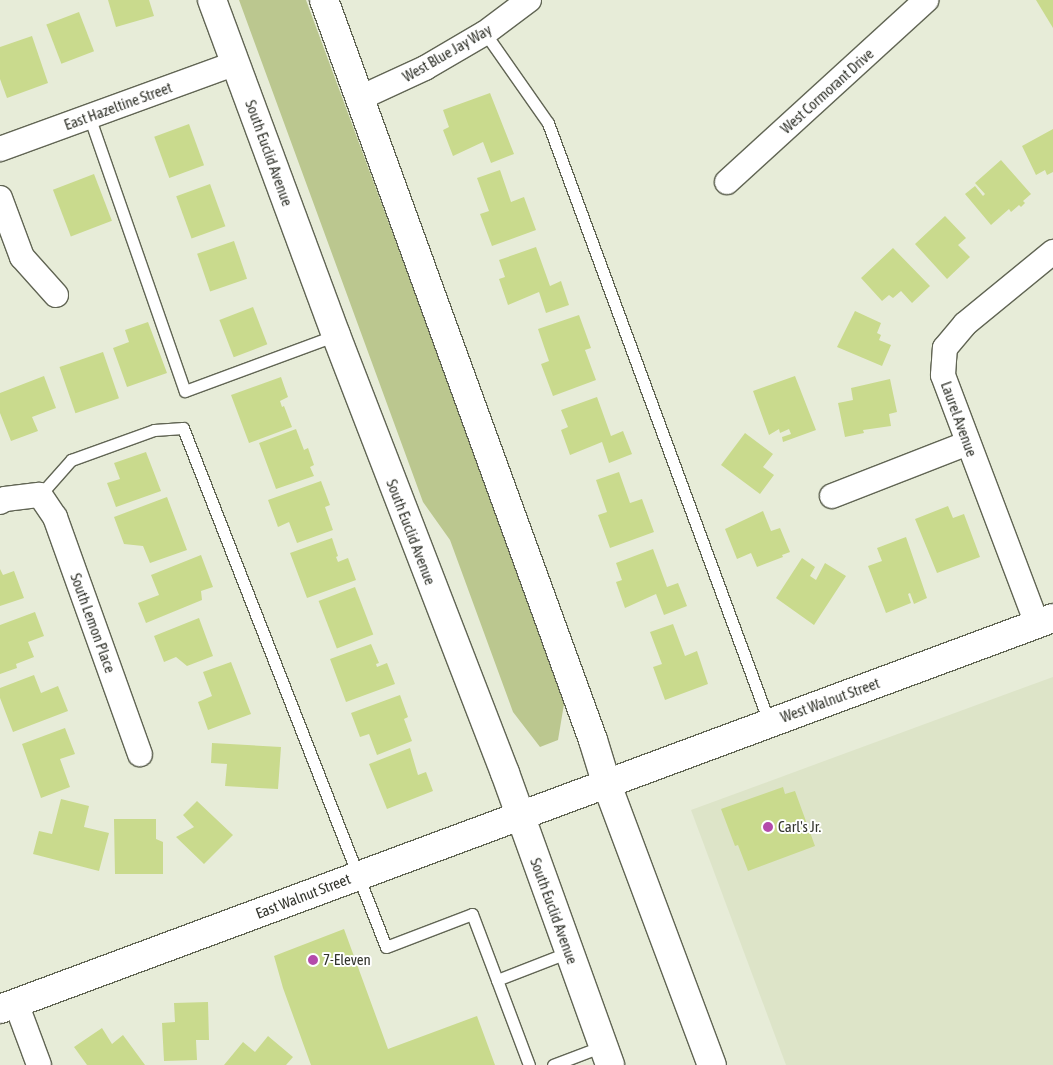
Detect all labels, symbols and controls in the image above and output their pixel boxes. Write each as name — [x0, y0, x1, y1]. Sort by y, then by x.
street label: West Blue Jay Way — [399, 20, 495, 86]
street label: West Cormorant Drive — [777, 45, 877, 137]
street label: East Hazeltine Street — [62, 78, 174, 134]
street label: South Euclid Avenue — [241, 98, 297, 208]
street label: Laurel Avenue — [937, 379, 981, 459]
street label: South Euclid Avenue — [383, 477, 439, 587]
street label: South Lemon Place — [67, 571, 119, 675]
street label: West Walnut Street — [778, 674, 882, 726]
place label: Carl's Jr. — [778, 818, 821, 836]
marker: Carl's Jr. — [762, 821, 774, 833]
street label: South Euclid Avenue — [526, 856, 582, 966]
street label: East Walnut Street — [253, 870, 353, 922]
place label: 7-Eleven — [323, 951, 371, 969]
marker: 7-Eleven — [307, 954, 319, 966]

